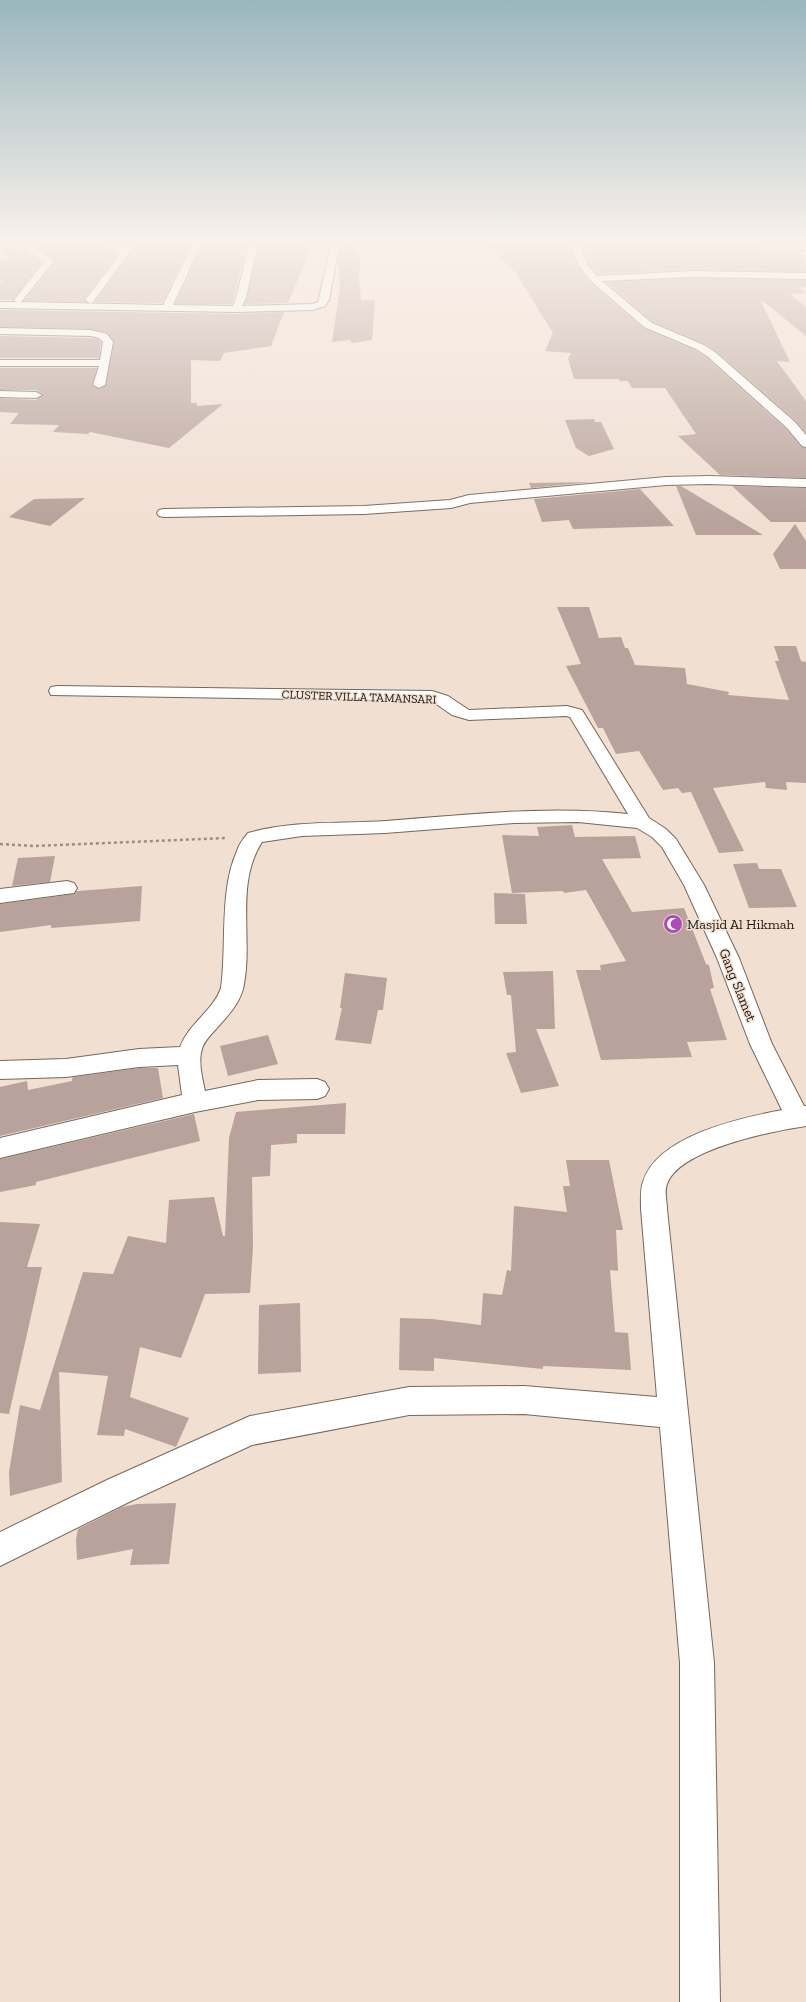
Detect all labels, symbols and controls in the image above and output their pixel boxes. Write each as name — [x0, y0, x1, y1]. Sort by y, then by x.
street label: CLUSTER VILLA TAMANSARI — [281, 687, 437, 707]
mosque icon: Masjid Al Hikmah — [662, 913, 684, 935]
place label: Masjid Al Hikmah — [687, 916, 795, 933]
street label: Gang Slamet — [715, 946, 760, 1025]

